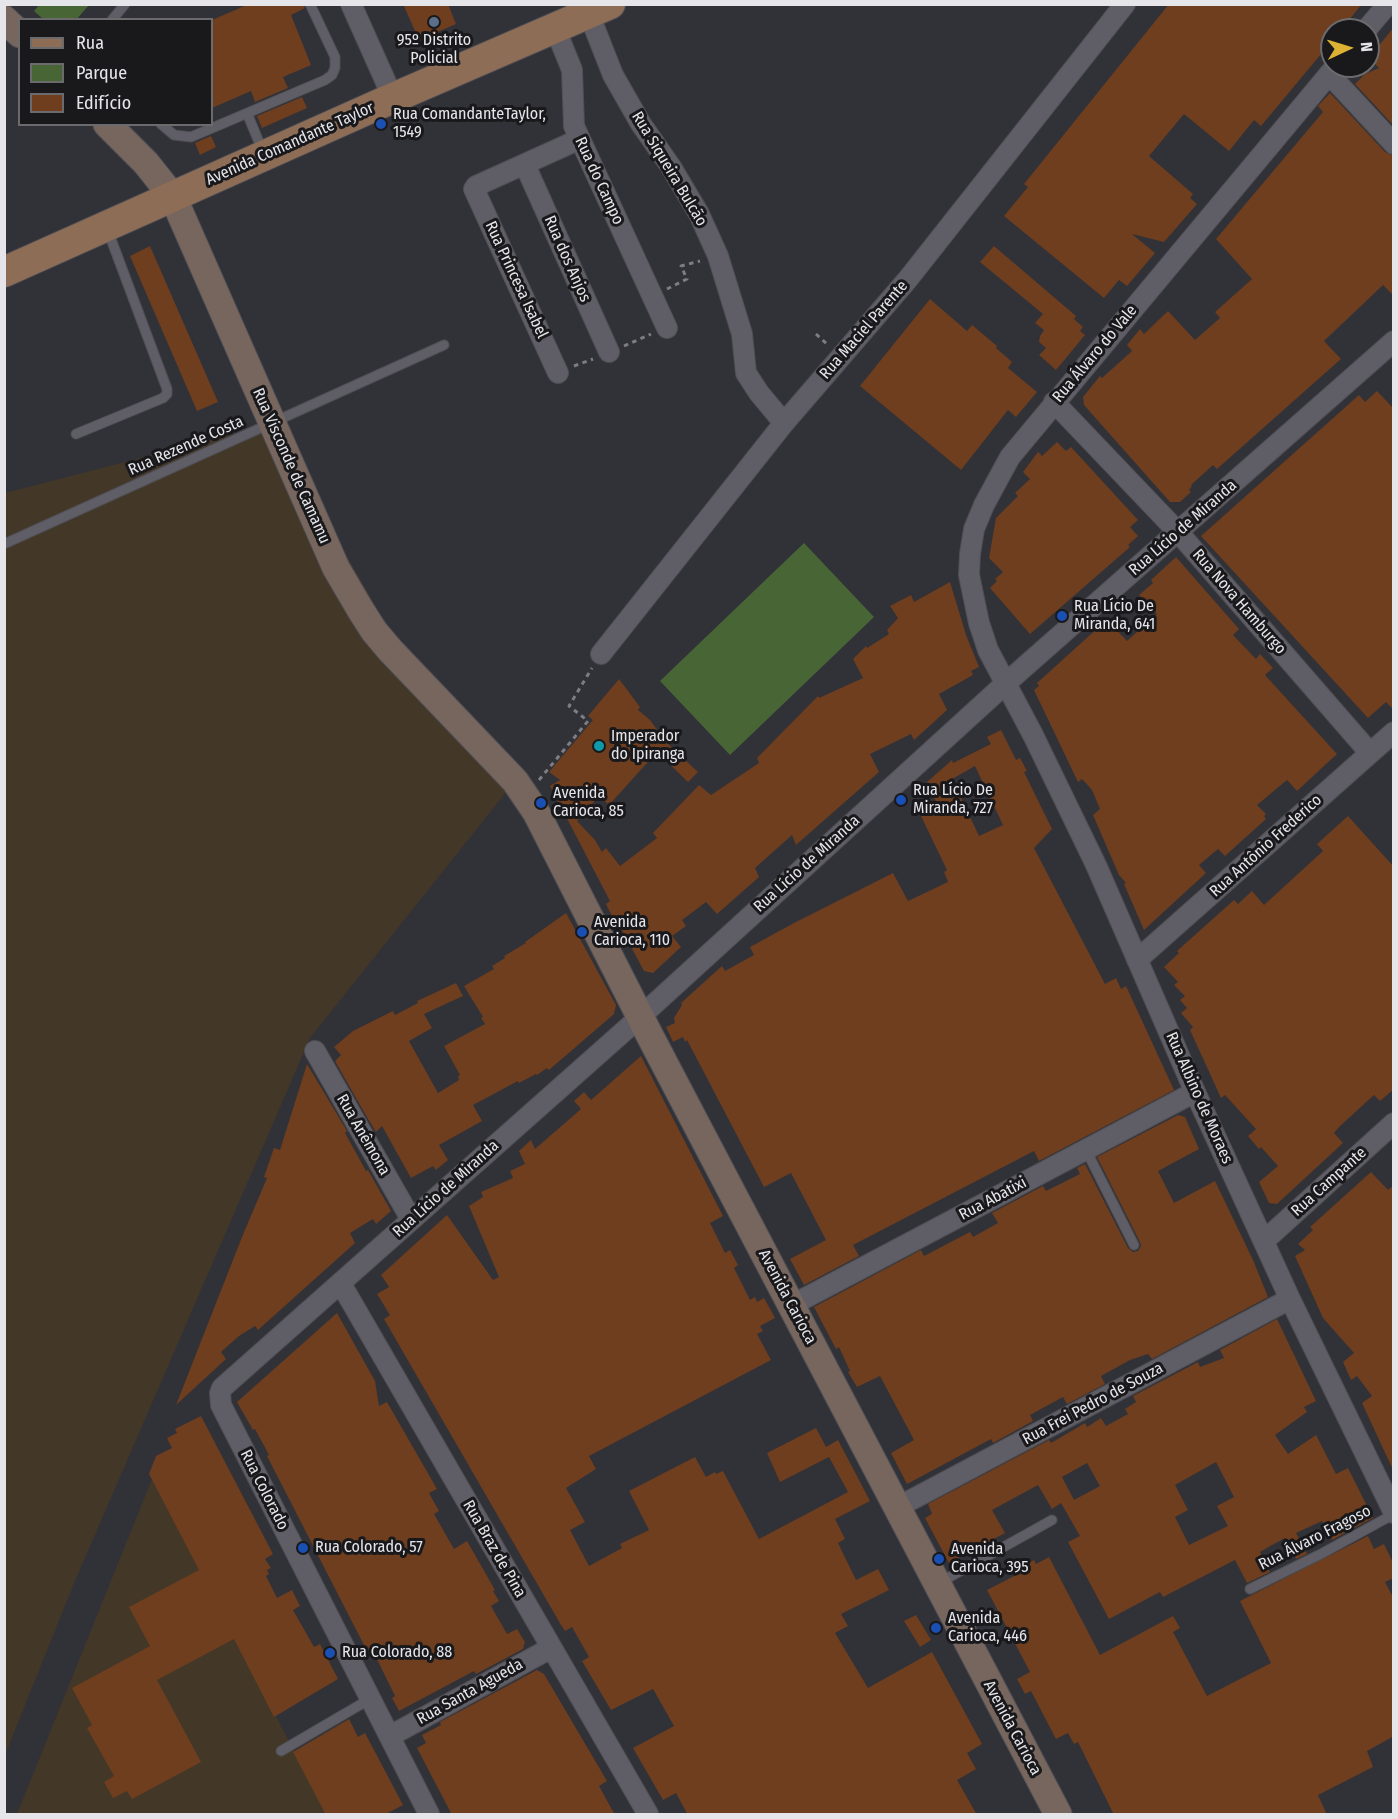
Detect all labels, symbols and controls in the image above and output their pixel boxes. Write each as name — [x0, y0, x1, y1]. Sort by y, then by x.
marker: 95º Distrito Policial — [427, 15, 441, 29]
legend — [18, 18, 213, 126]
north arrow — [1320, 18, 1380, 78]
place label: 95º Distrito Policial — [397, 31, 471, 69]
text: Rua — [76, 32, 104, 54]
text: N — [1357, 41, 1376, 52]
text: Parque — [76, 62, 127, 84]
text: Edifício — [76, 92, 131, 114]
street label: Avenida Comandante Taylor — [203, 98, 377, 190]
place label: Rua ComandanteTaylor, 1549 — [393, 105, 546, 143]
street label: Rua Siqueira Bulcão — [627, 108, 711, 230]
marker: Rua ComandanteTaylor, 1549 — [374, 117, 388, 131]
street label: Rua do Campo — [570, 134, 628, 228]
street label: Rua dos Anjos — [539, 213, 595, 305]
street label: Rua Princesa Isabel — [480, 218, 552, 342]
street label: Rua Maciel Parente — [816, 277, 912, 383]
street label: Rua Álvaro do Vale — [1049, 301, 1141, 407]
street label: Rua Visconde de Camamu — [248, 385, 334, 547]
street label: Rua Rezende Costa — [126, 412, 246, 480]
street label: Rua Lício de Miranda — [1125, 476, 1241, 580]
street label: Rua Nova Hamburgo — [1188, 546, 1290, 658]
place label: Rua Lício De Miranda, 641 — [1074, 597, 1155, 635]
marker: Rua Lício De Miranda, 641 — [1055, 609, 1069, 623]
place label: Imperador do Ipiranga — [611, 727, 685, 765]
marker: Imperador do Ipiranga — [592, 739, 606, 753]
place label: Rua Lício De Miranda, 727 — [913, 781, 993, 819]
place label: Avenida Carioca, 85 — [553, 784, 624, 822]
street label: Rua Antônio Frederico — [1206, 791, 1326, 901]
marker: Rua Lício De Miranda, 727 — [894, 793, 908, 807]
marker: Avenida Carioca, 85 — [534, 796, 548, 810]
street label: Rua Lício de Miranda — [750, 811, 864, 917]
place label: Avenida Carioca, 110 — [594, 913, 670, 951]
marker: Avenida Carioca, 110 — [575, 925, 589, 939]
street label: Rua Albino de Moraes — [1161, 1029, 1237, 1167]
street label: Rua Anêmona — [332, 1091, 394, 1179]
street label: Rua Lício de Miranda — [389, 1136, 503, 1242]
street label: Rua Campante — [1288, 1143, 1370, 1221]
street label: Rua Abatixi — [956, 1173, 1030, 1225]
street label: Avenida Carioca — [754, 1246, 820, 1348]
street label: Rua Frei Pedro de Souza — [1019, 1359, 1167, 1449]
street label: Rua Colorado — [236, 1447, 292, 1533]
street label: Rua Braz de Pina — [458, 1497, 530, 1601]
street label: Rua Álvaro Fragoso — [1256, 1501, 1374, 1575]
place label: Rua Colorado, 57 — [315, 1538, 423, 1558]
place label: Avenida Carioca, 395 — [951, 1540, 1029, 1578]
marker: Rua Colorado, 57 — [296, 1541, 310, 1555]
marker: Avenida Carioca, 395 — [932, 1552, 946, 1566]
place label: Avenida Carioca, 446 — [948, 1609, 1027, 1647]
marker: Avenida Carioca, 446 — [929, 1621, 943, 1635]
place label: Rua Colorado, 88 — [342, 1643, 452, 1663]
marker: Rua Colorado, 88 — [323, 1646, 337, 1660]
street label: Rua Santa Agueda — [414, 1655, 526, 1729]
street label: Avenida Carioca — [979, 1677, 1045, 1779]

